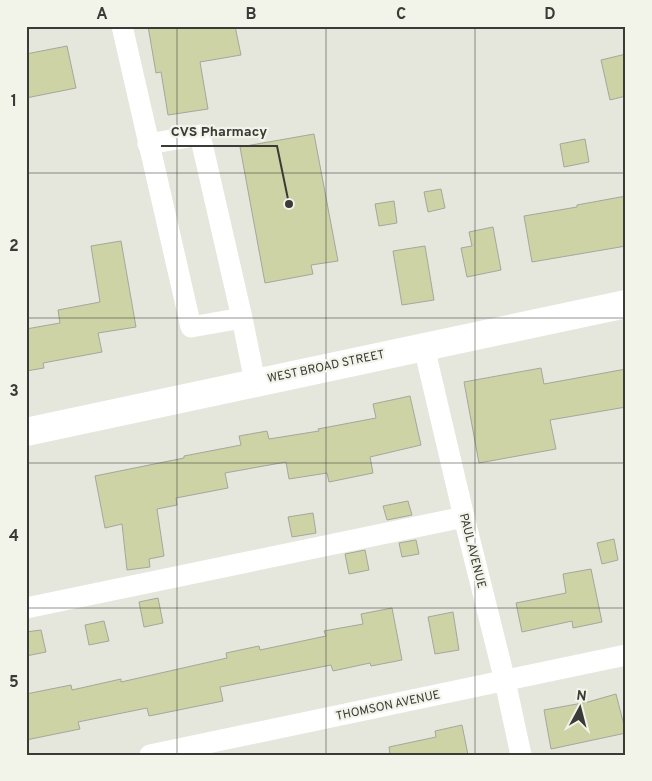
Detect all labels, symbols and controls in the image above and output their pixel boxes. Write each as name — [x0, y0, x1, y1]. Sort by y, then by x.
text: A — [96, 5, 108, 25]
text: B — [245, 5, 257, 25]
text: C — [396, 5, 406, 25]
text: D — [544, 5, 556, 25]
text: 1 — [11, 92, 17, 112]
callout: CVS Pharmacy — [161, 117, 277, 146]
text: CVS Pharmacy — [171, 124, 267, 141]
text: 2 — [9, 237, 19, 257]
street label: WEST BROAD STREET — [266, 347, 386, 387]
text: 3 — [9, 382, 19, 402]
street label: PAUL AVENUE — [455, 512, 489, 590]
text: 4 — [9, 527, 19, 547]
text: 5 — [9, 673, 19, 693]
north arrow — [554, 684, 604, 734]
street label: THOMSON AVENUE — [334, 687, 442, 725]
text: N — [575, 688, 587, 706]

